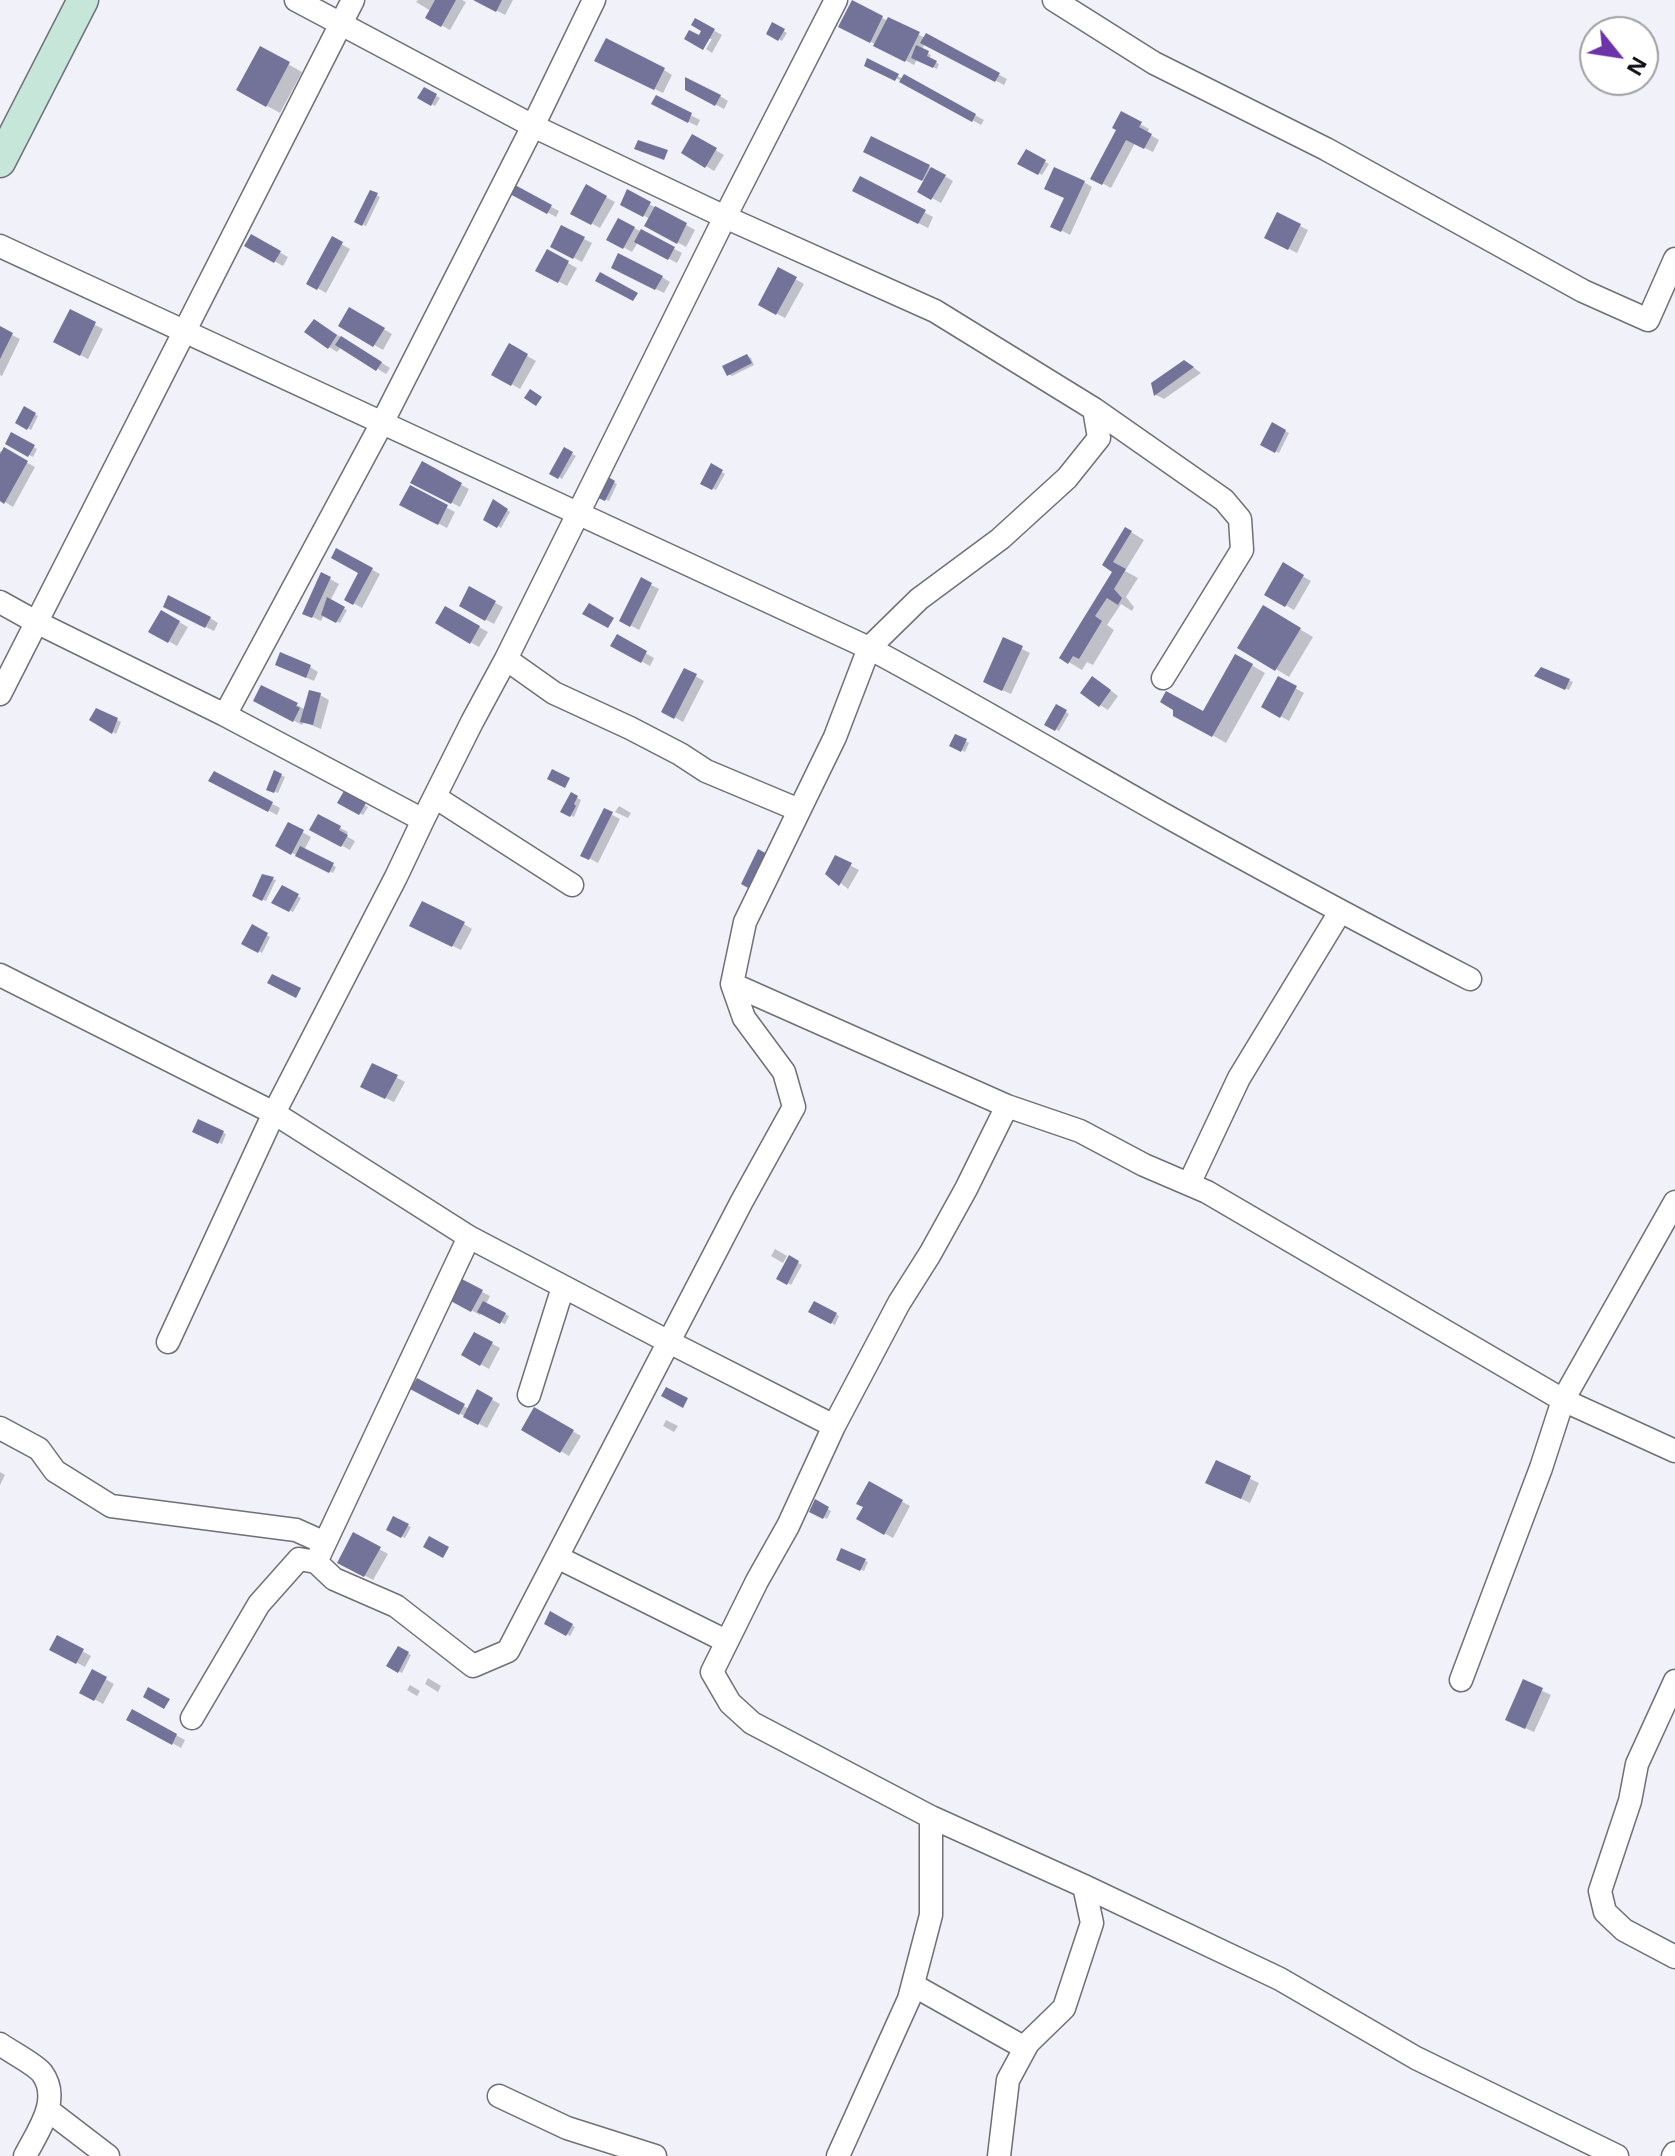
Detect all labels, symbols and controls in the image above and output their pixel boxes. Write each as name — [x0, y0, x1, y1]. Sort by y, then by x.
north arrow — [1579, 16, 1659, 96]
text: N — [1621, 52, 1656, 82]

